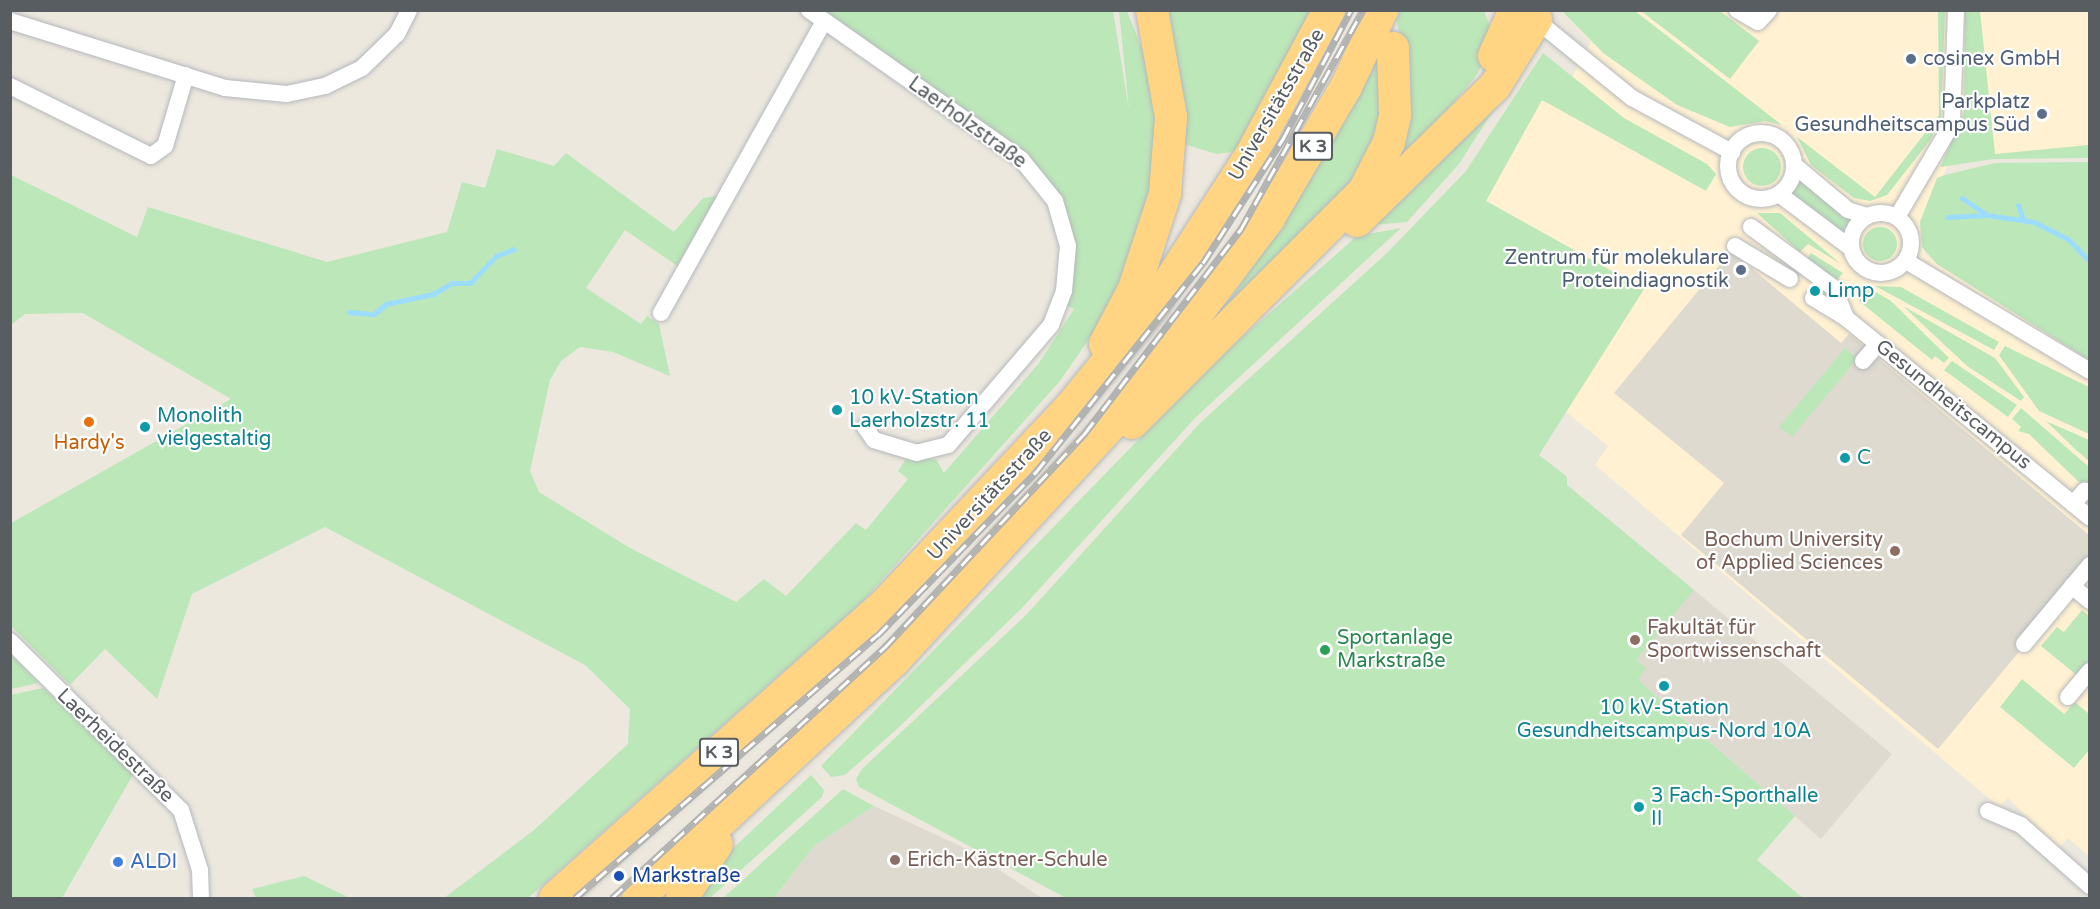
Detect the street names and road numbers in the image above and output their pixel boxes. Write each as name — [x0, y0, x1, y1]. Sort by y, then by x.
street label: Universitätsstraße — [1224, 25, 1330, 185]
street label: Laerholzstraße — [903, 72, 1031, 174]
road number: K 3 — [1292, 131, 1334, 161]
street label: Gesundheitscampus — [1870, 335, 2036, 475]
street label: Universitätsstraße — [923, 424, 1057, 566]
street label: Laerheidestraße — [51, 684, 179, 808]
road number: K 3 — [698, 737, 740, 767]

